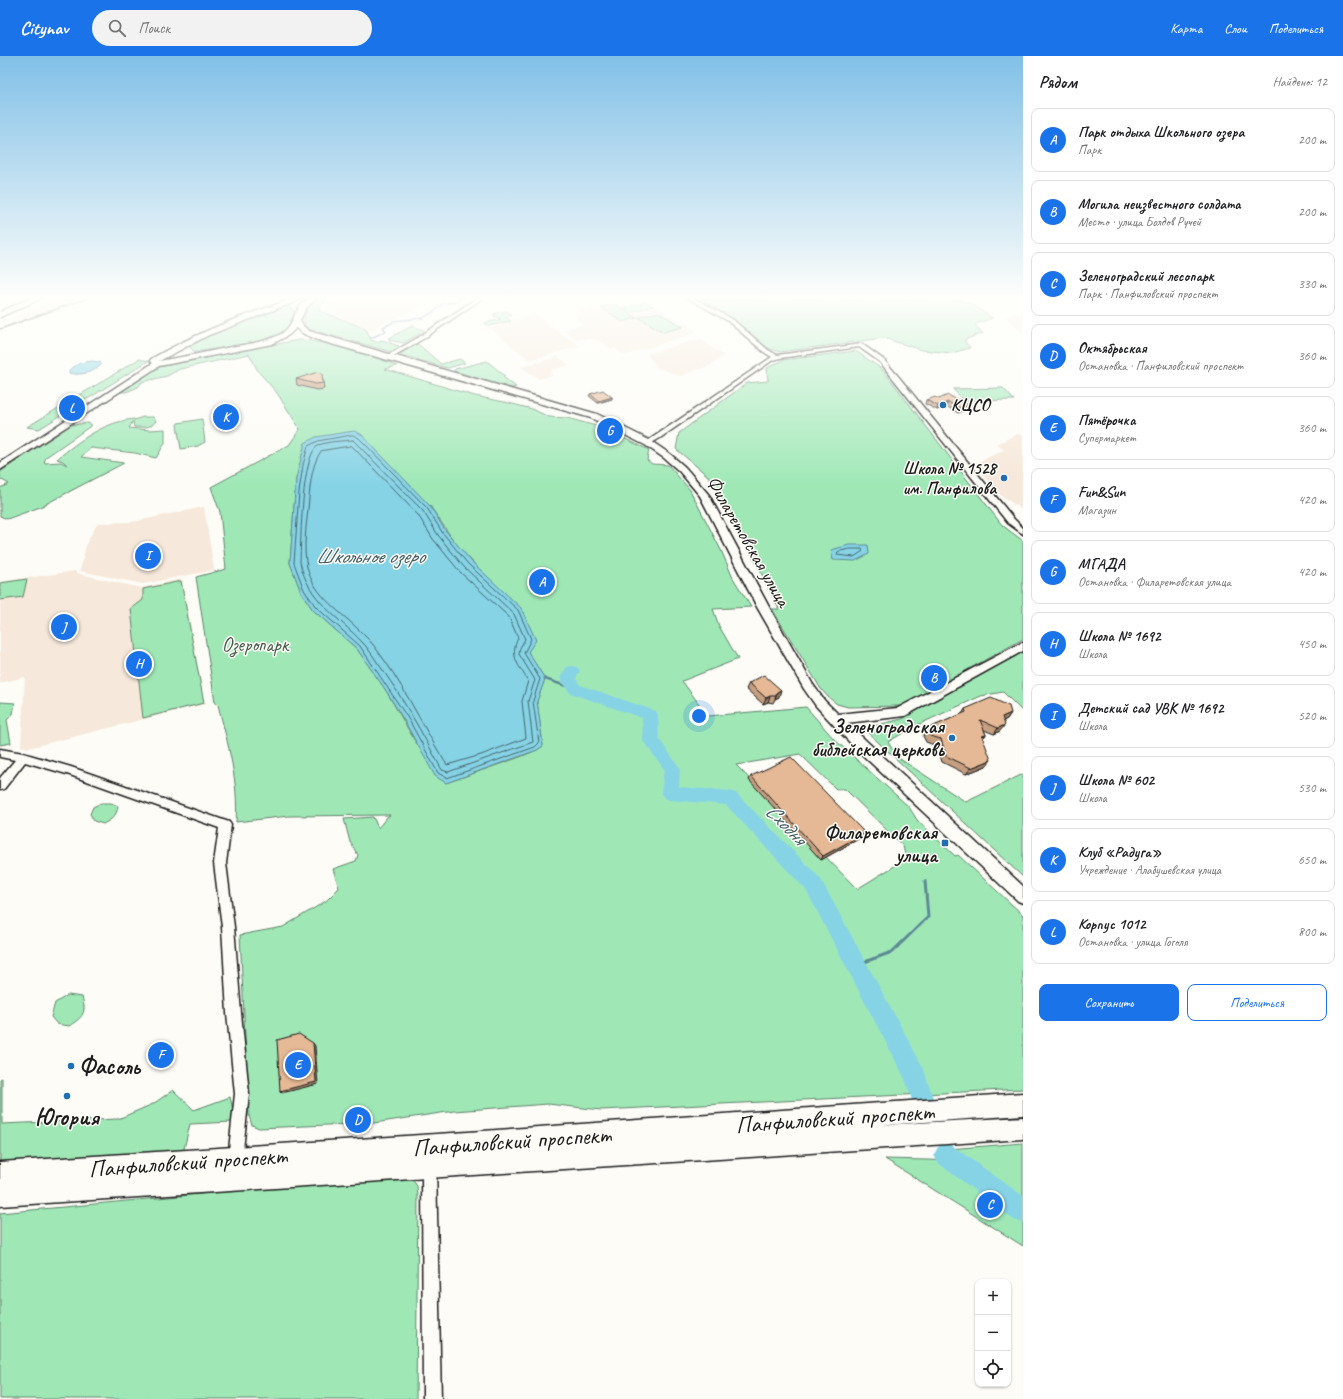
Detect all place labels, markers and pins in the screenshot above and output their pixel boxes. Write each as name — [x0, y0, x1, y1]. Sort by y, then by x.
pin: L — [59, 393, 85, 423]
place label: КЦСО — [951, 395, 992, 416]
marker: КЦСО — [938, 400, 948, 410]
pin: K — [213, 402, 239, 432]
pin: G — [597, 416, 623, 446]
place label: Школа № 1528 им. Панфилова — [903, 458, 998, 499]
marker: Школа № 1528 им. Панфилова — [999, 473, 1009, 483]
pin: I — [135, 541, 161, 571]
pin: A — [529, 567, 555, 597]
pin: J — [51, 612, 77, 642]
pin: H — [126, 649, 152, 679]
pin: B — [921, 663, 947, 693]
place label: Зеленоградская библейская церковь — [812, 714, 945, 762]
marker: Зеленоградская библейская церковь — [947, 733, 957, 743]
place label: Филаретовская улица — [824, 820, 939, 868]
marker: Филаретовская улица — [940, 838, 950, 848]
pin: F — [148, 1040, 174, 1070]
pin: E — [285, 1050, 311, 1080]
place label: Фасоль — [79, 1051, 142, 1081]
marker: Фасоль — [66, 1061, 76, 1071]
marker: Югория — [62, 1091, 72, 1101]
place label: Югория — [35, 1102, 101, 1132]
pin: D — [345, 1105, 371, 1135]
pin: C — [977, 1190, 1003, 1220]

